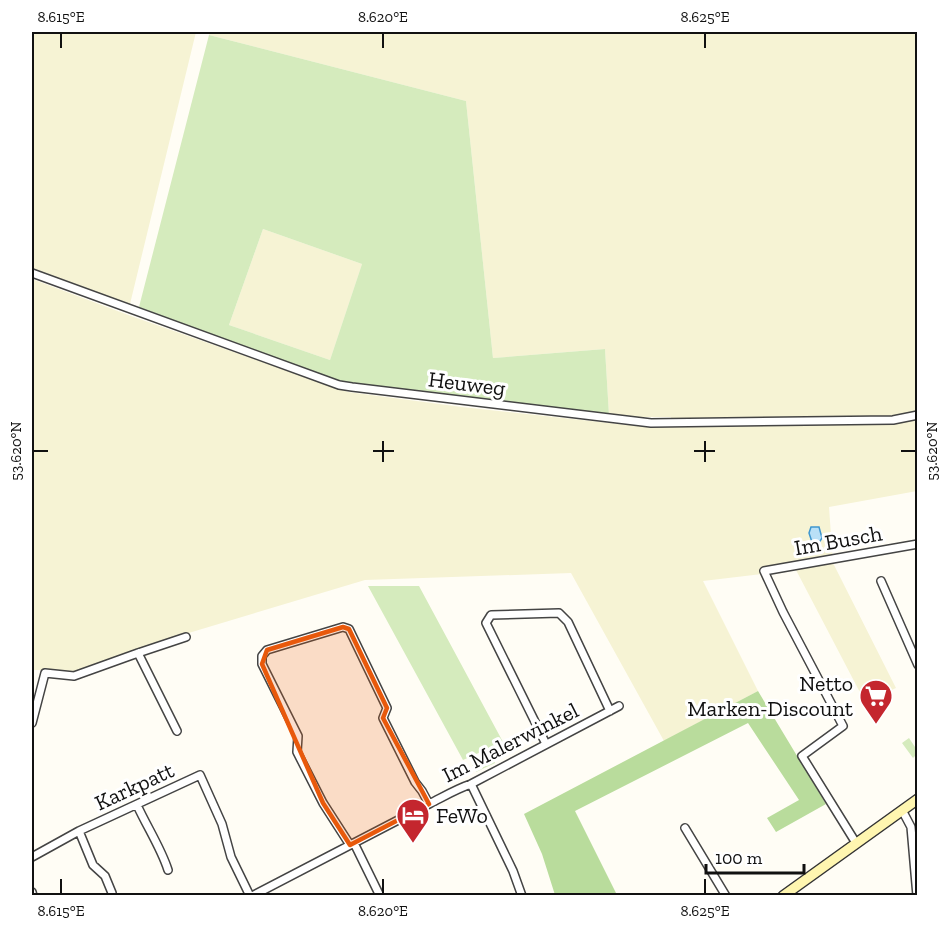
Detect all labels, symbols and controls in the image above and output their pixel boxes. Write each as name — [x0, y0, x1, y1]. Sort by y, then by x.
text: 8.615°E — [38, 8, 85, 26]
text: 8.620°E — [358, 8, 408, 26]
text: 8.625°E — [681, 8, 730, 26]
street label: Heuweg — [427, 365, 507, 402]
text: 53.620°N — [7, 421, 25, 481]
text: 53.620°N — [923, 421, 941, 481]
street label: Im Busch — [792, 519, 885, 561]
place label: Netto Marken-Discount — [687, 670, 854, 722]
supermarket icon: Netto Marken-Discount — [858, 678, 894, 725]
street label: Im Malerwinkel — [438, 696, 583, 788]
street label: Karkpatt — [90, 756, 179, 817]
hotel icon: FeWo — [395, 797, 431, 844]
place label: FeWo — [436, 802, 488, 829]
scale bar — [706, 837, 804, 875]
text: 100 m — [715, 847, 763, 869]
text: 8.615°E — [38, 902, 85, 920]
text: 8.620°E — [358, 902, 408, 920]
text: 8.625°E — [681, 902, 730, 920]

